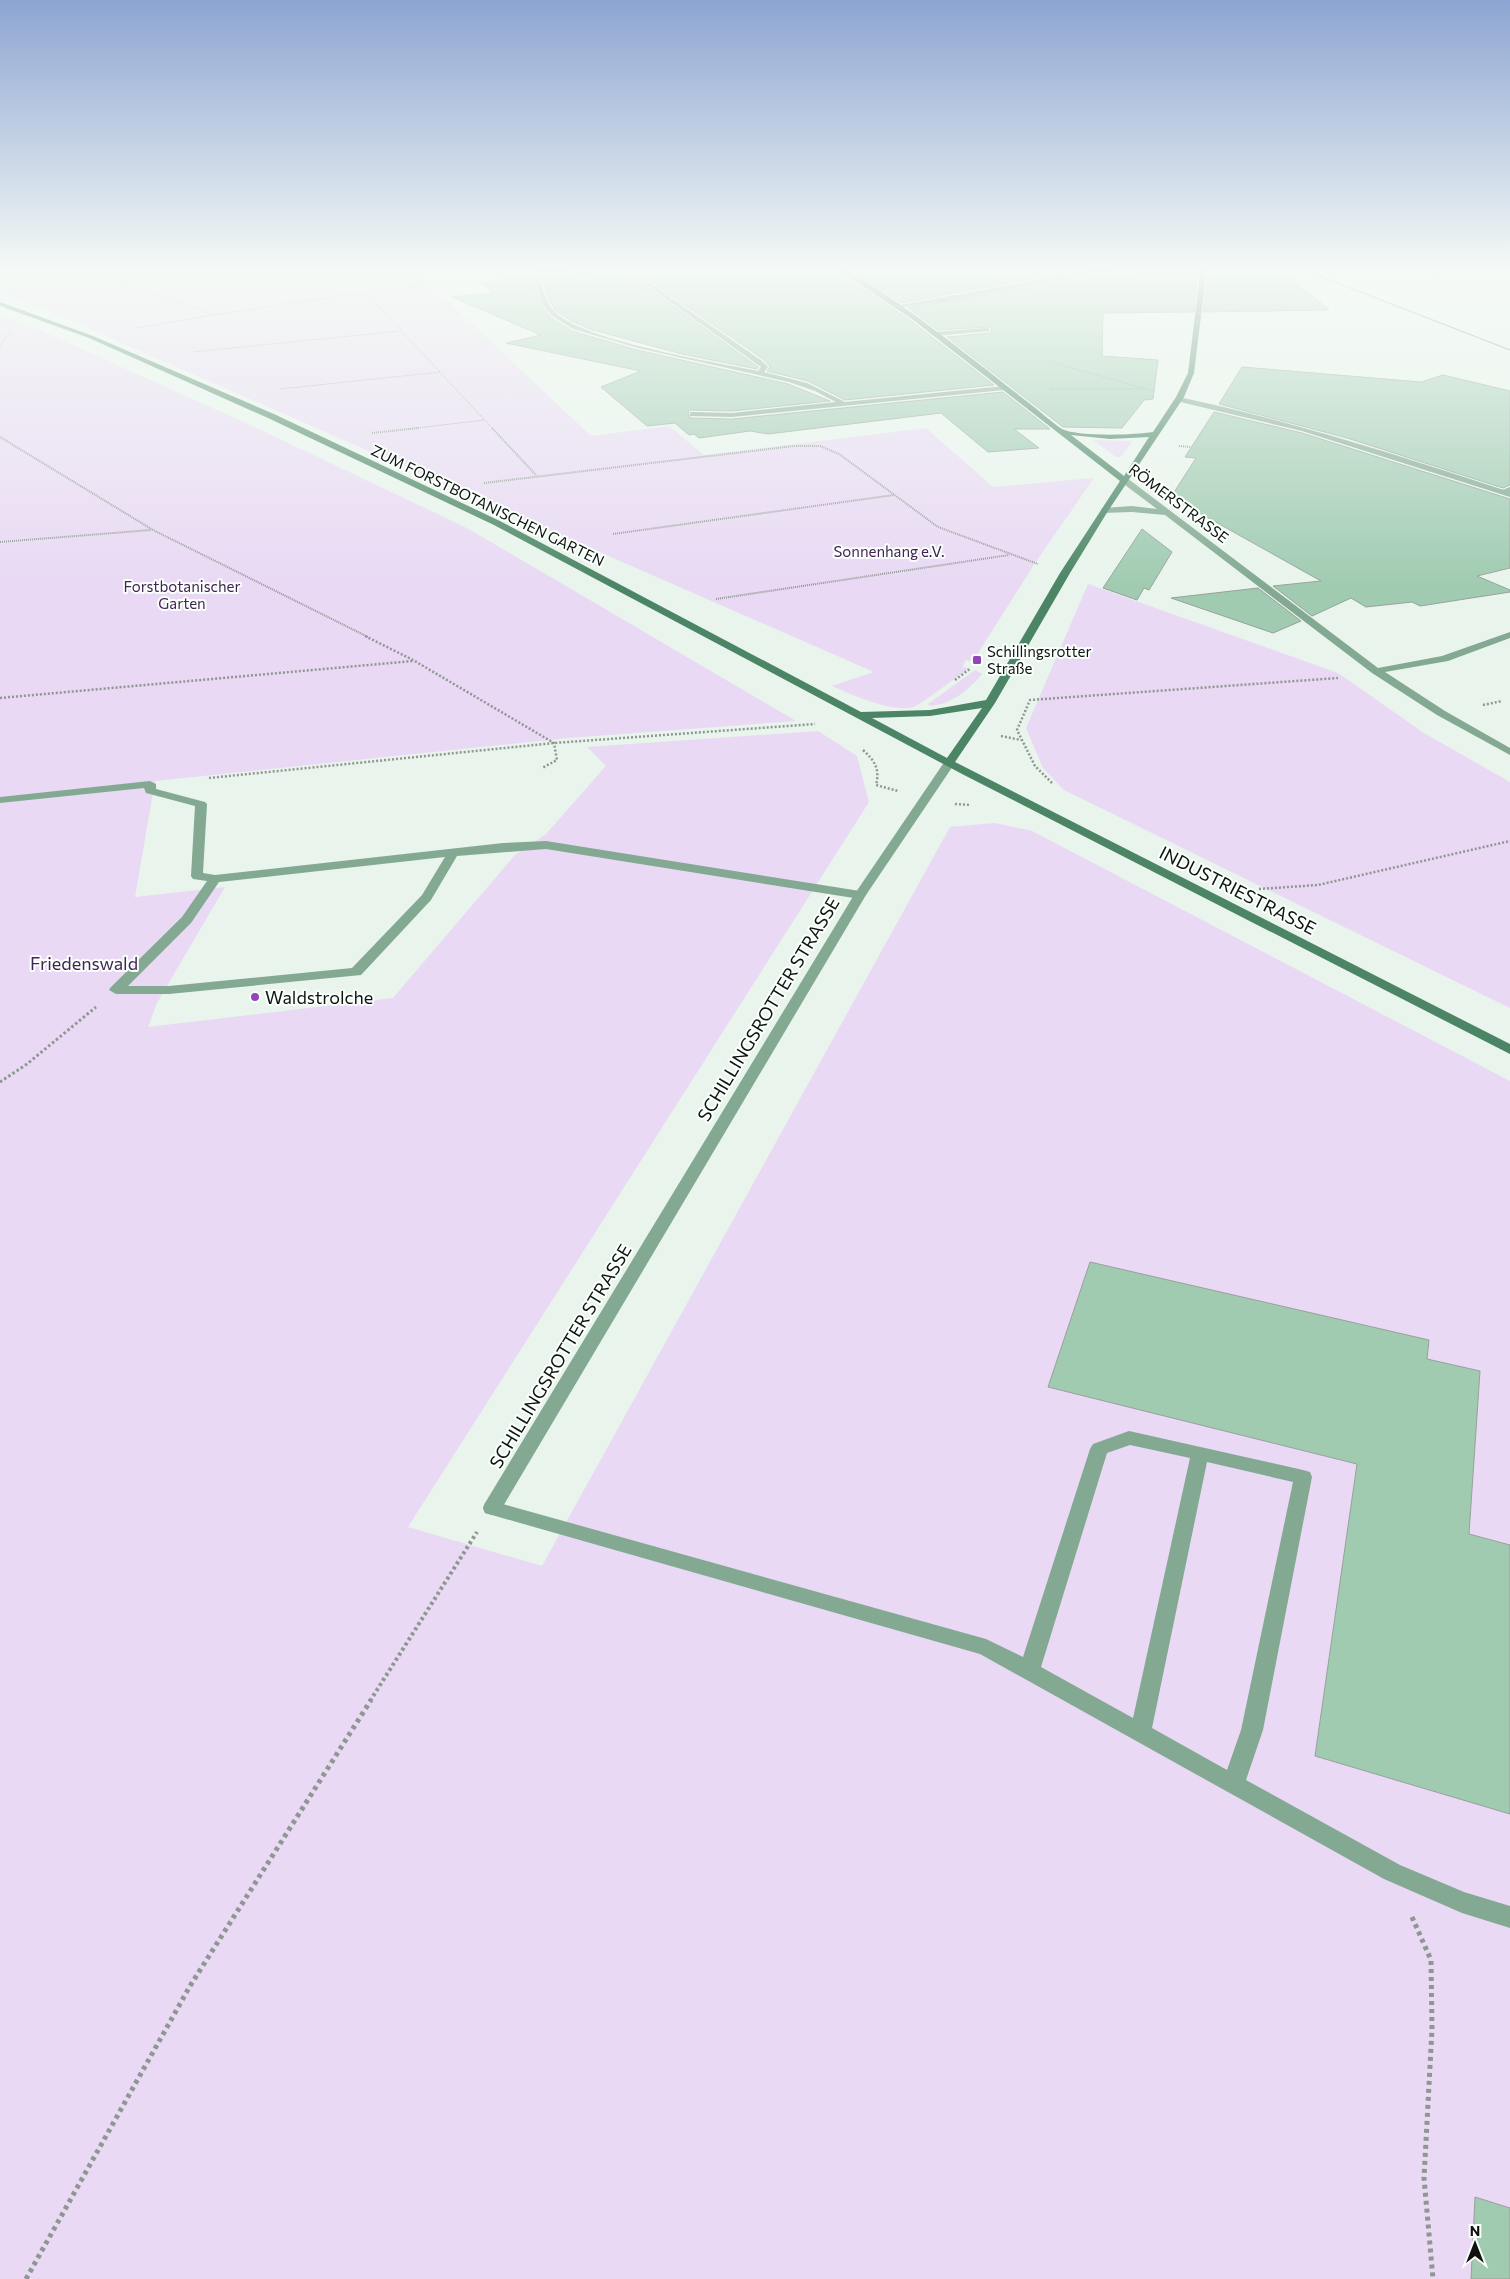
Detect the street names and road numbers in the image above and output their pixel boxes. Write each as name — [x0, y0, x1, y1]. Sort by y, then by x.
street label: ZUM FORSTBOTANISCHEN GARTEN — [368, 441, 608, 569]
street label: RÖMERSTRASSE — [1126, 460, 1232, 546]
street label: INDUSTRIESTRASSE — [1156, 841, 1320, 939]
street label: SCHILLINGSROTTER STRASSE — [692, 893, 844, 1125]
street label: SCHILLINGSROTTER STRASSE — [484, 1240, 636, 1472]

